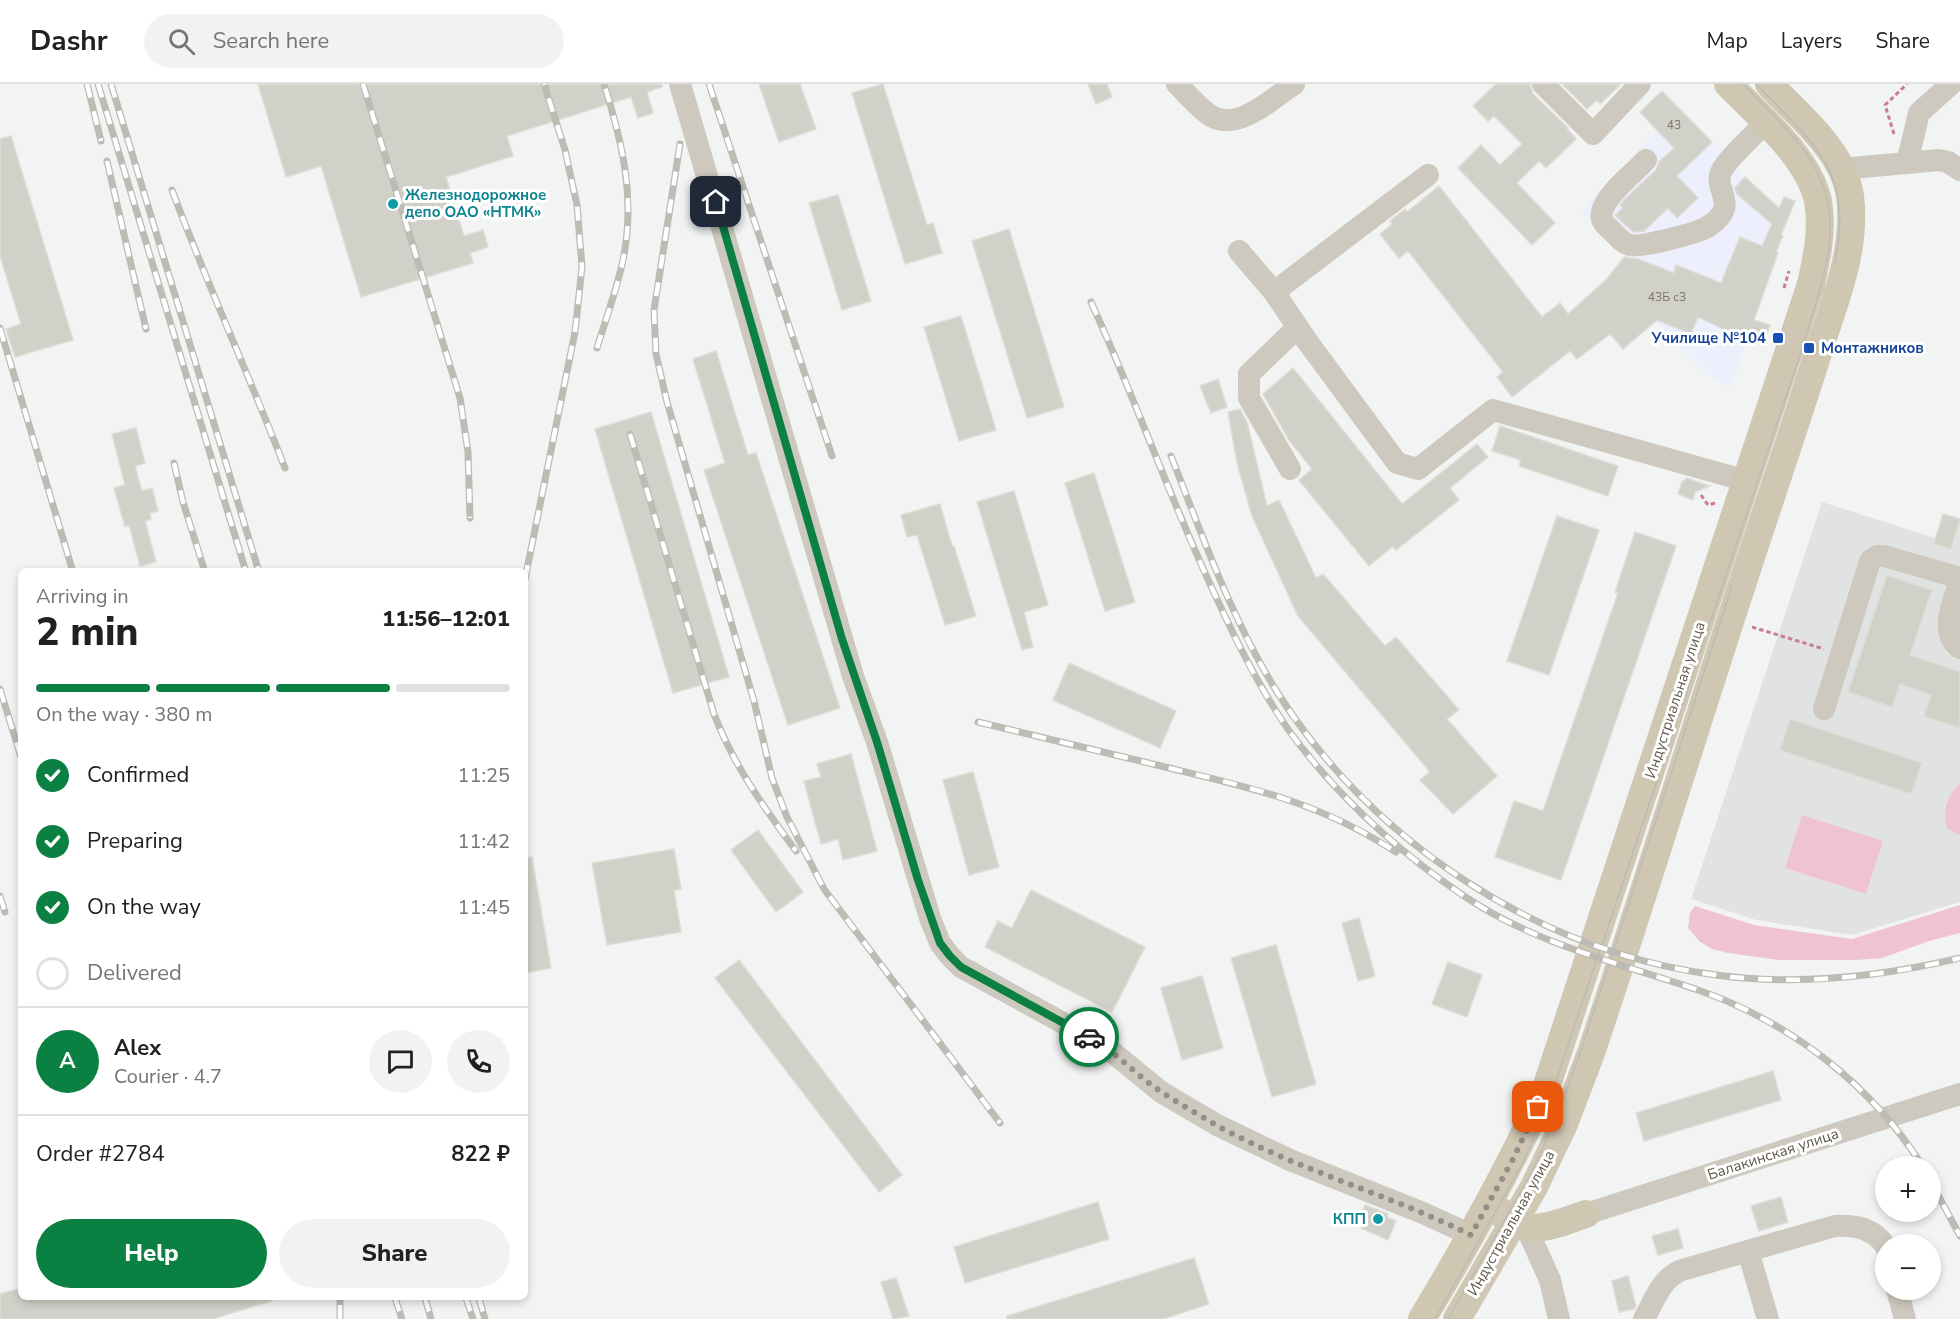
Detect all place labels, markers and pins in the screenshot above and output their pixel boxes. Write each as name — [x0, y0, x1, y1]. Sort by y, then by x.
pin — [690, 176, 741, 227]
place label: Железнодорожное депо ОАО «НТМК» — [405, 185, 546, 222]
marker: Железнодорожное депо ОАО «НТМК» — [386, 197, 400, 211]
place label: Училище №104 — [1651, 328, 1766, 348]
marker: Училище №104 — [1771, 331, 1785, 345]
place label: Монтажников — [1821, 338, 1924, 358]
marker: Монтажников — [1802, 341, 1816, 355]
pin — [1512, 1081, 1563, 1132]
place label: КПП — [1333, 1209, 1366, 1229]
marker: КПП — [1371, 1212, 1385, 1226]

